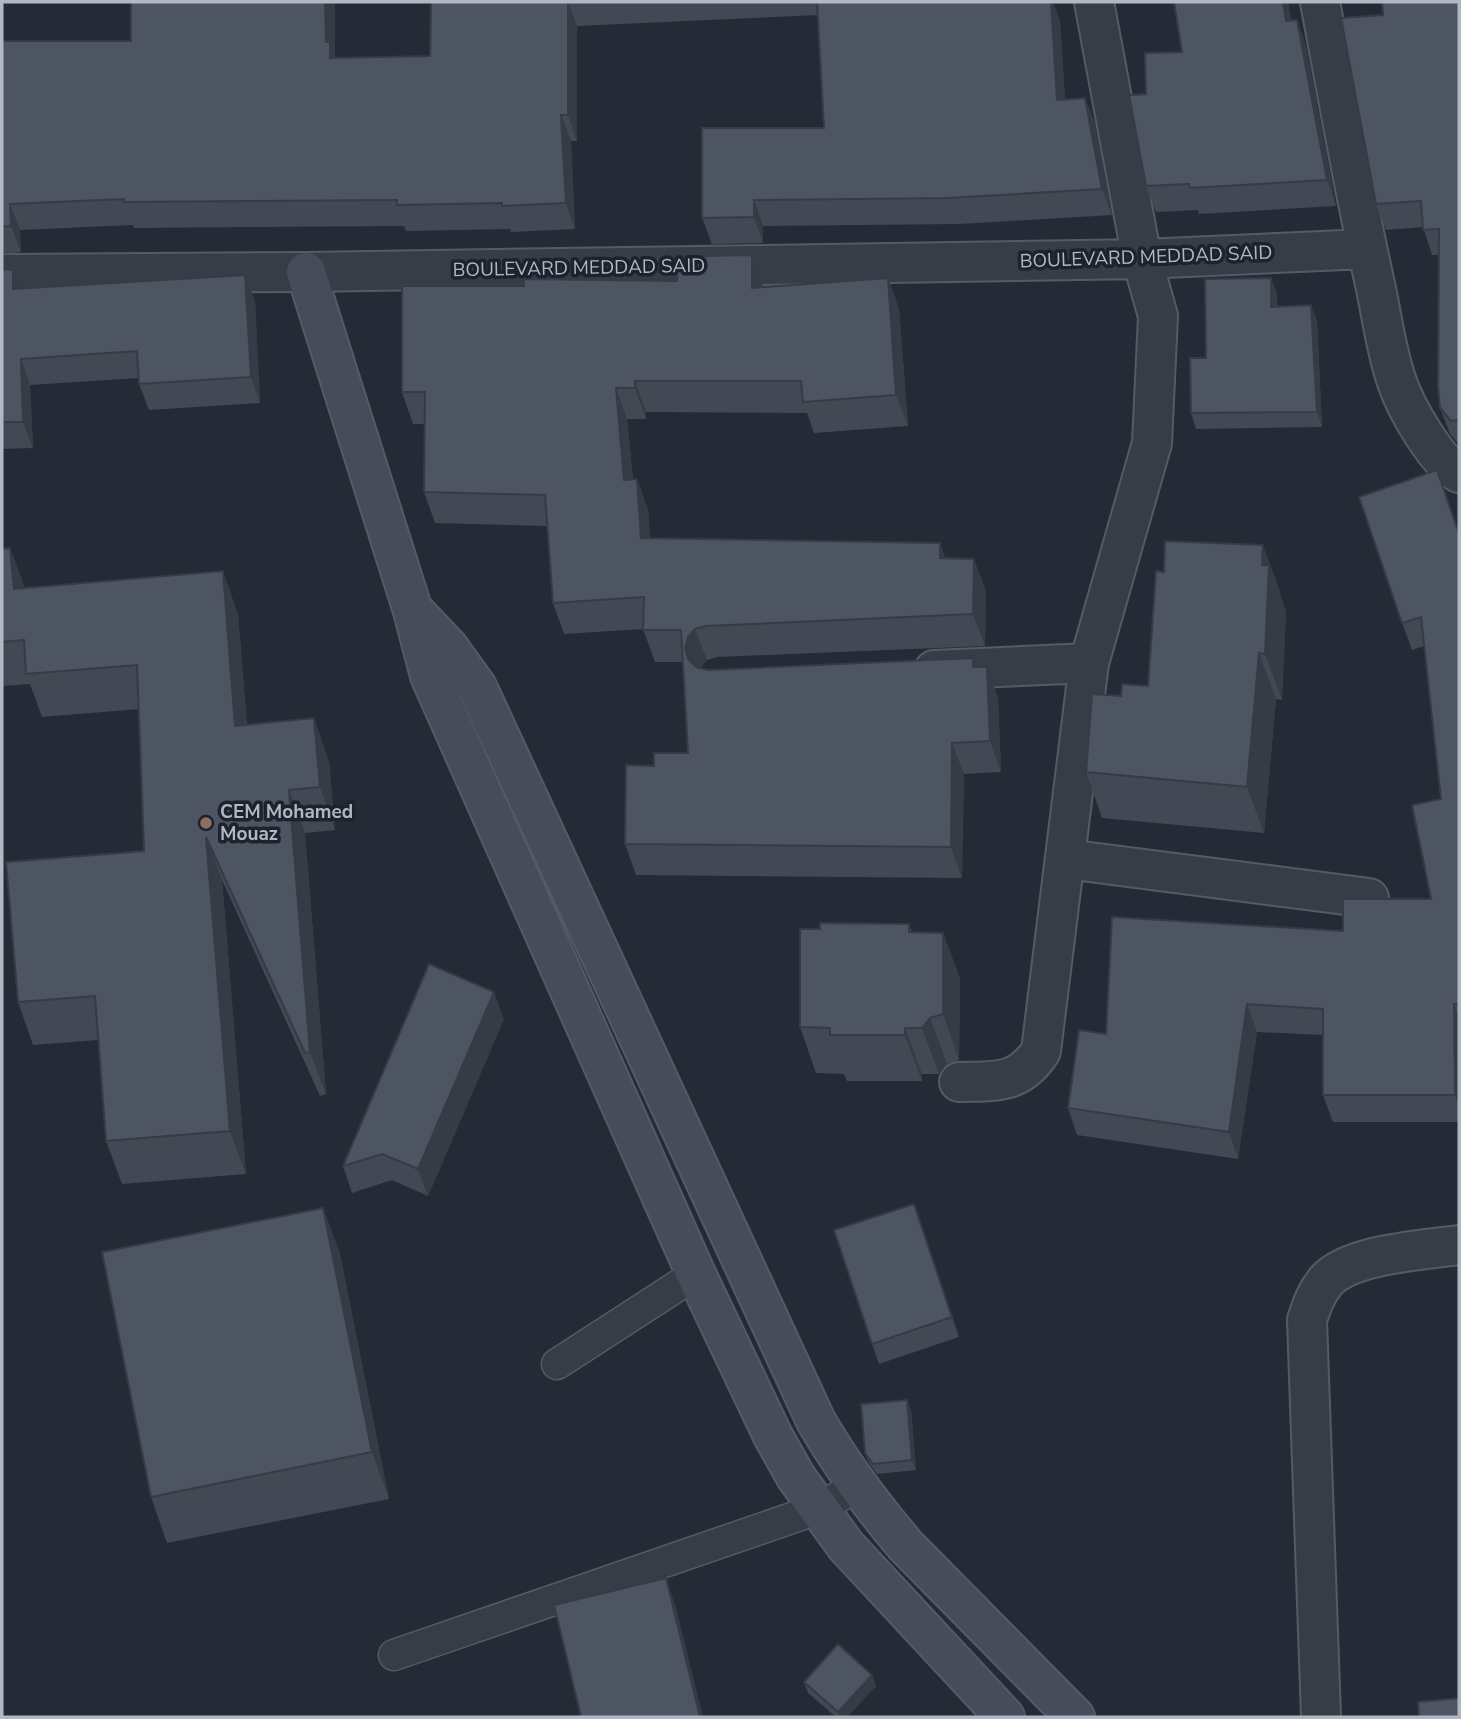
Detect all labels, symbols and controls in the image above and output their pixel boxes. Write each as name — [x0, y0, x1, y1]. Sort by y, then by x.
street label: BOULEVARD MEDDAD SAID — [1019, 240, 1273, 274]
street label: BOULEVARD MEDDAD SAID — [452, 253, 706, 283]
place label: CEM Mohamed Mouaz — [220, 799, 353, 847]
marker: CEM Mohamed Mouaz — [198, 815, 214, 831]

